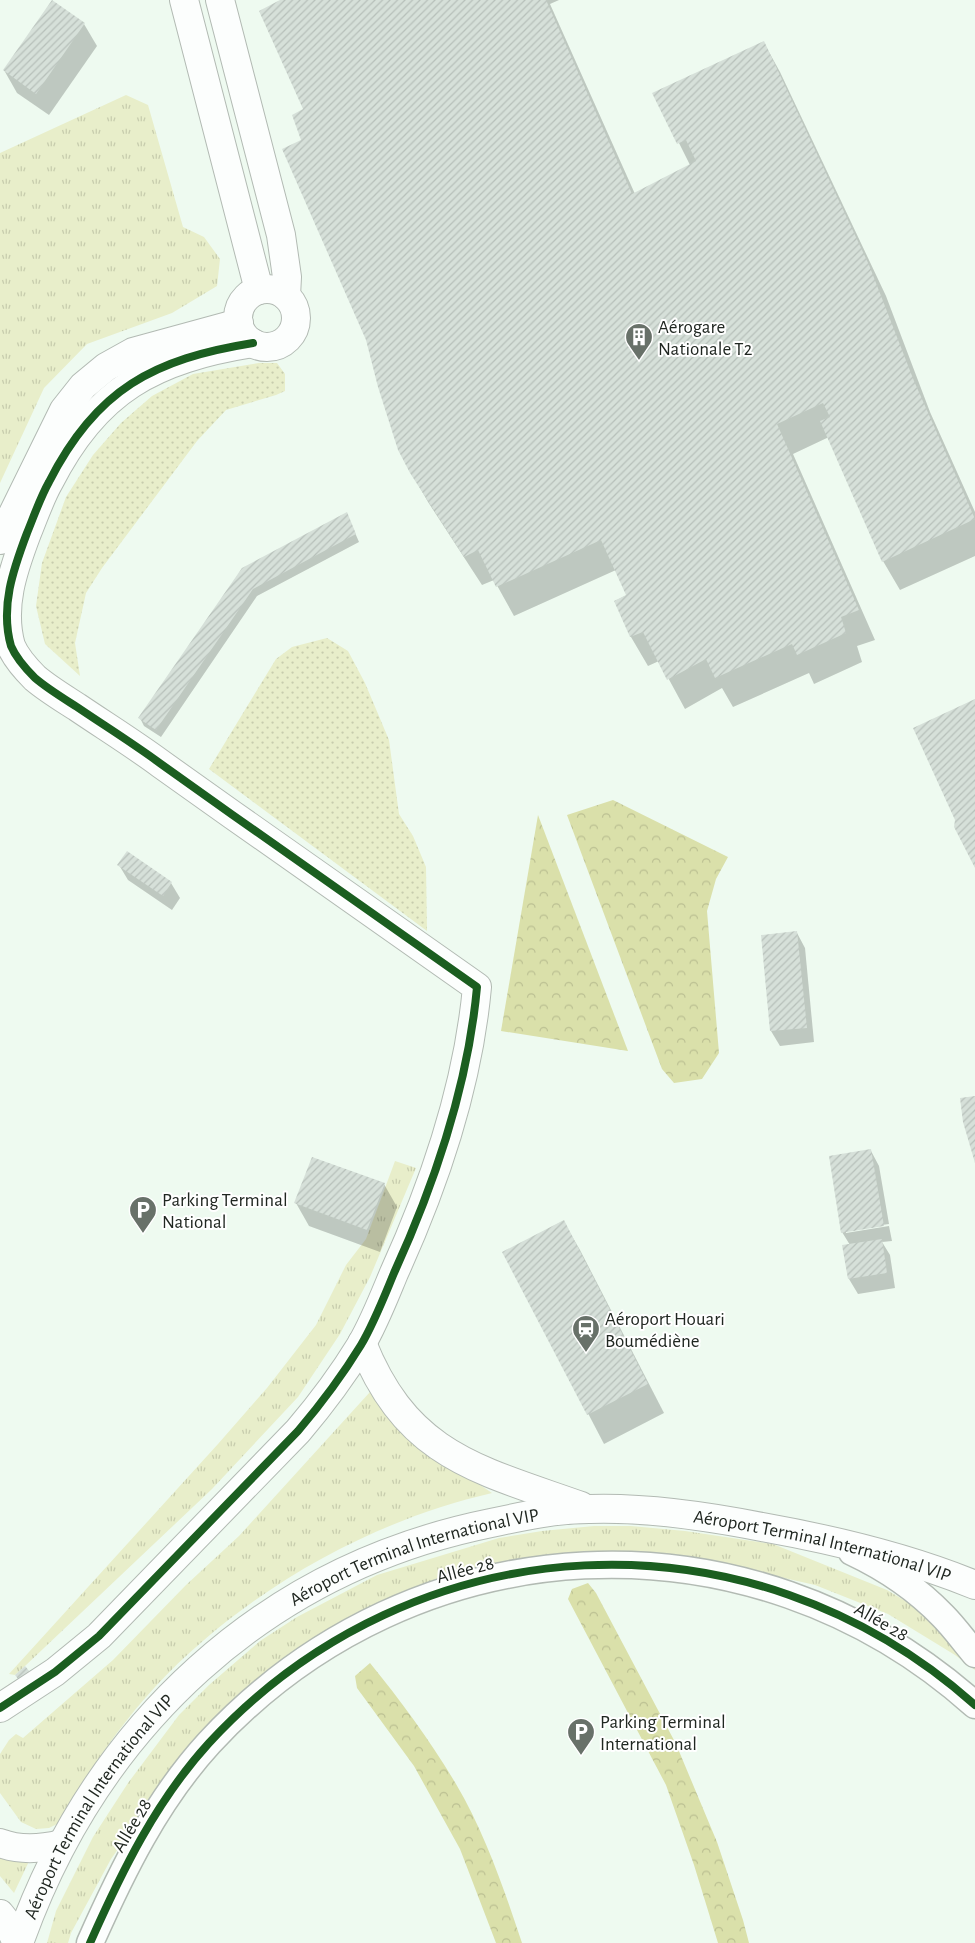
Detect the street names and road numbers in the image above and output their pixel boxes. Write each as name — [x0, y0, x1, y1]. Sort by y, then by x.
street label: Aéroport Terminal International VIP — [287, 1506, 540, 1610]
street label: Aéroport Terminal International VIP — [692, 1507, 953, 1586]
street label: Allée 28 — [435, 1554, 496, 1587]
street label: Allée 28 — [851, 1599, 911, 1645]
street label: Aéroport Terminal International VIP — [21, 1691, 178, 1922]
street label: Allée 28 — [109, 1796, 156, 1856]

